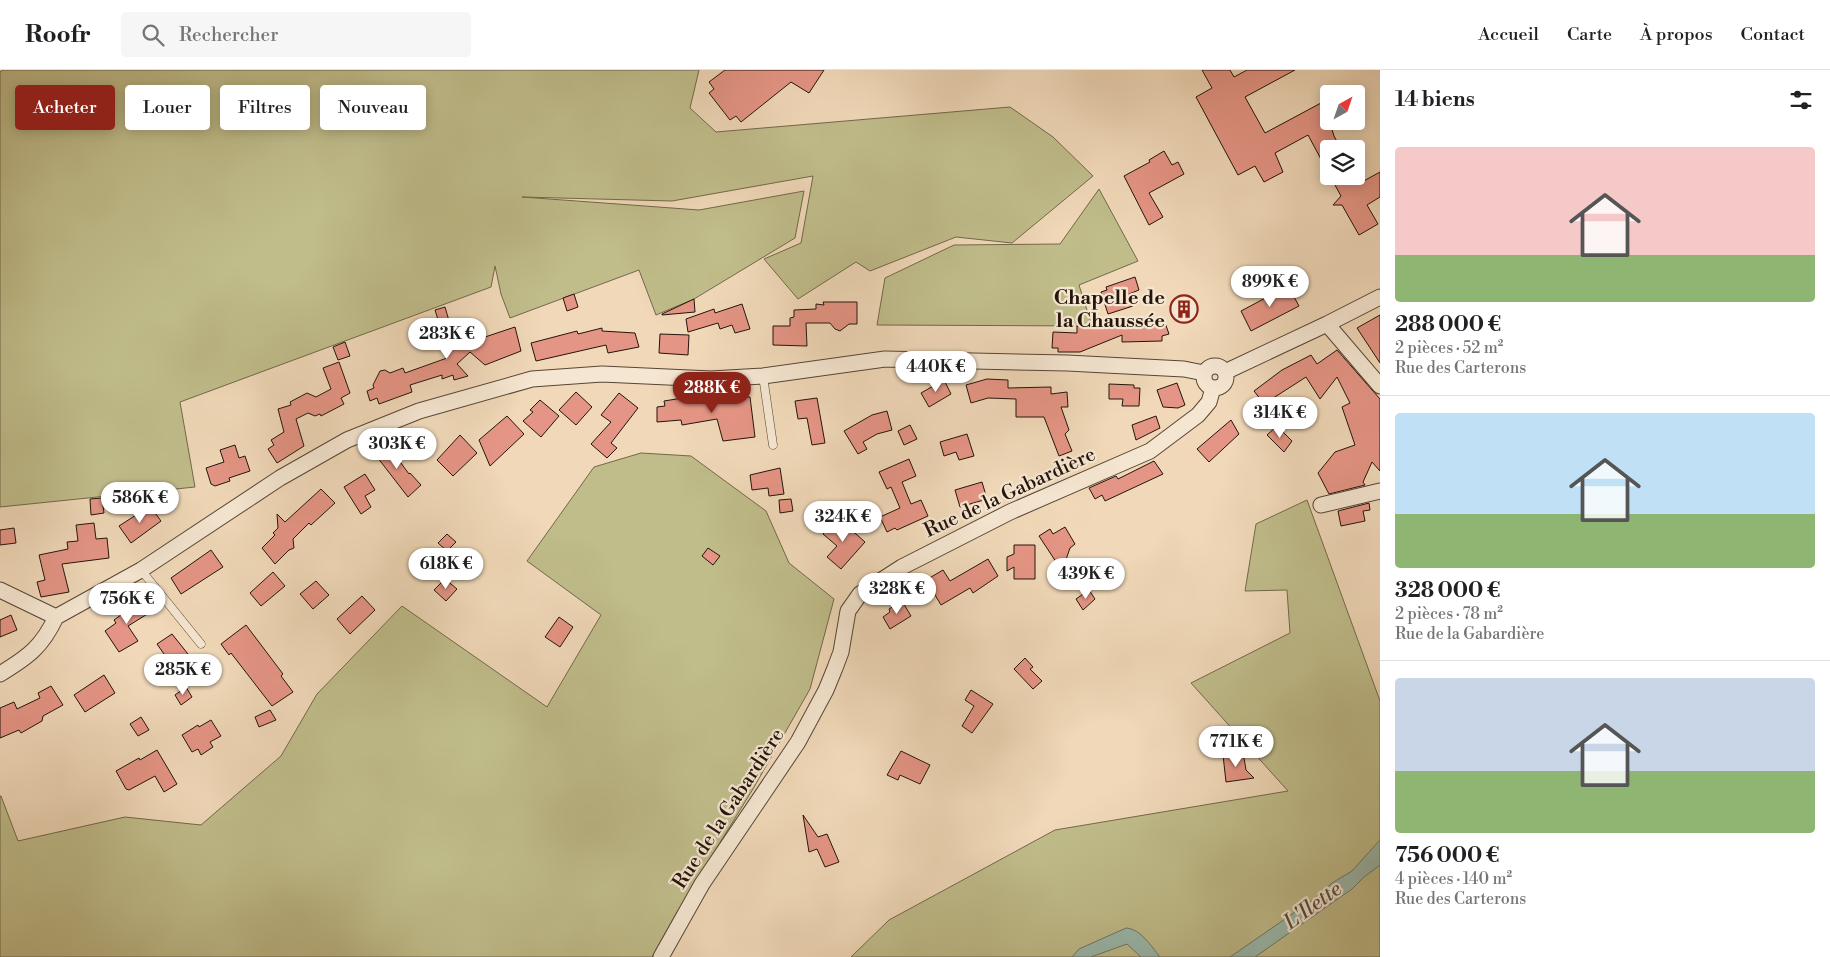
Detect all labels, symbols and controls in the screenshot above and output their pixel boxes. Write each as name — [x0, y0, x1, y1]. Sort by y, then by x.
search box — [121, 12, 471, 57]
text: Roofr — [25, 20, 91, 50]
icon: search — [139, 21, 167, 49]
text: Rechercher — [179, 23, 278, 47]
text: Accueil — [1478, 23, 1539, 46]
text: Carte — [1567, 23, 1612, 46]
text: À propos — [1640, 23, 1713, 46]
text: Contact — [1741, 23, 1805, 46]
chip: Acheter — [15, 85, 115, 130]
chip: Louer — [125, 85, 210, 130]
chip: Filtres — [220, 85, 310, 130]
chip: Nouveau — [320, 85, 426, 130]
north arrow — [1320, 85, 1365, 130]
map controls — [1320, 85, 1365, 185]
icon: filters — [1787, 86, 1815, 114]
text: 14 biens — [1395, 87, 1475, 113]
button: layers — [1320, 140, 1365, 185]
icon: home — [1560, 180, 1650, 270]
pin: 899K € — [1229, 266, 1311, 308]
text: 899K € — [1242, 272, 1298, 292]
place label: Chapelle de la Chaussée — [1054, 286, 1165, 334]
building icon: Chapelle de la Chaussée — [1169, 294, 1199, 324]
text: 288 000 € — [1395, 312, 1501, 338]
pin: 283K € — [406, 318, 488, 360]
text: 283K € — [419, 324, 475, 344]
text: 2 pièces · 52 m² — [1395, 338, 1503, 358]
pin: 440K € — [895, 350, 977, 393]
text: 440K € — [906, 357, 966, 377]
text: Rue des Carterons — [1395, 358, 1526, 378]
pin: 288K € — [671, 372, 753, 414]
text: 288K € — [684, 378, 740, 398]
pin: 314K € — [1239, 396, 1321, 439]
text: 314K € — [1254, 403, 1306, 423]
pin: 303K € — [356, 428, 438, 470]
text: 303K € — [369, 434, 425, 454]
street label: Rue de la Gabardière — [920, 442, 1100, 544]
icon: home — [1560, 445, 1650, 535]
pin: 586K € — [99, 482, 181, 524]
text: 586K € — [112, 488, 168, 508]
pin: 324K € — [802, 500, 884, 543]
text: 324K € — [815, 507, 871, 527]
pin: 618K € — [405, 548, 487, 590]
text: 618K € — [419, 554, 473, 574]
pin: 439K € — [1045, 558, 1127, 600]
text: 439K € — [1058, 564, 1114, 584]
pin: 328K € — [856, 572, 938, 615]
text: 328 000 € — [1395, 578, 1500, 604]
text: 328K € — [869, 579, 925, 599]
pin: 756K € — [86, 582, 168, 625]
text: 756K € — [99, 589, 155, 609]
text: 2 pièces · 78 m² — [1395, 604, 1503, 624]
text: Rue de la Gabardière — [1395, 624, 1544, 644]
pin: 285K € — [142, 654, 224, 696]
text: 285K € — [155, 660, 211, 680]
icon: home — [1560, 710, 1650, 800]
street label: Rue de la Gabardière — [668, 724, 790, 894]
pin: 771K € — [1195, 726, 1277, 768]
text: 771K € — [1210, 732, 1262, 752]
text: 756 000 € — [1395, 843, 1499, 869]
text: 4 pièces · 140 m² — [1395, 869, 1512, 889]
water label: L'Ilette — [1278, 876, 1347, 936]
text: Rue des Carterons — [1395, 889, 1526, 909]

